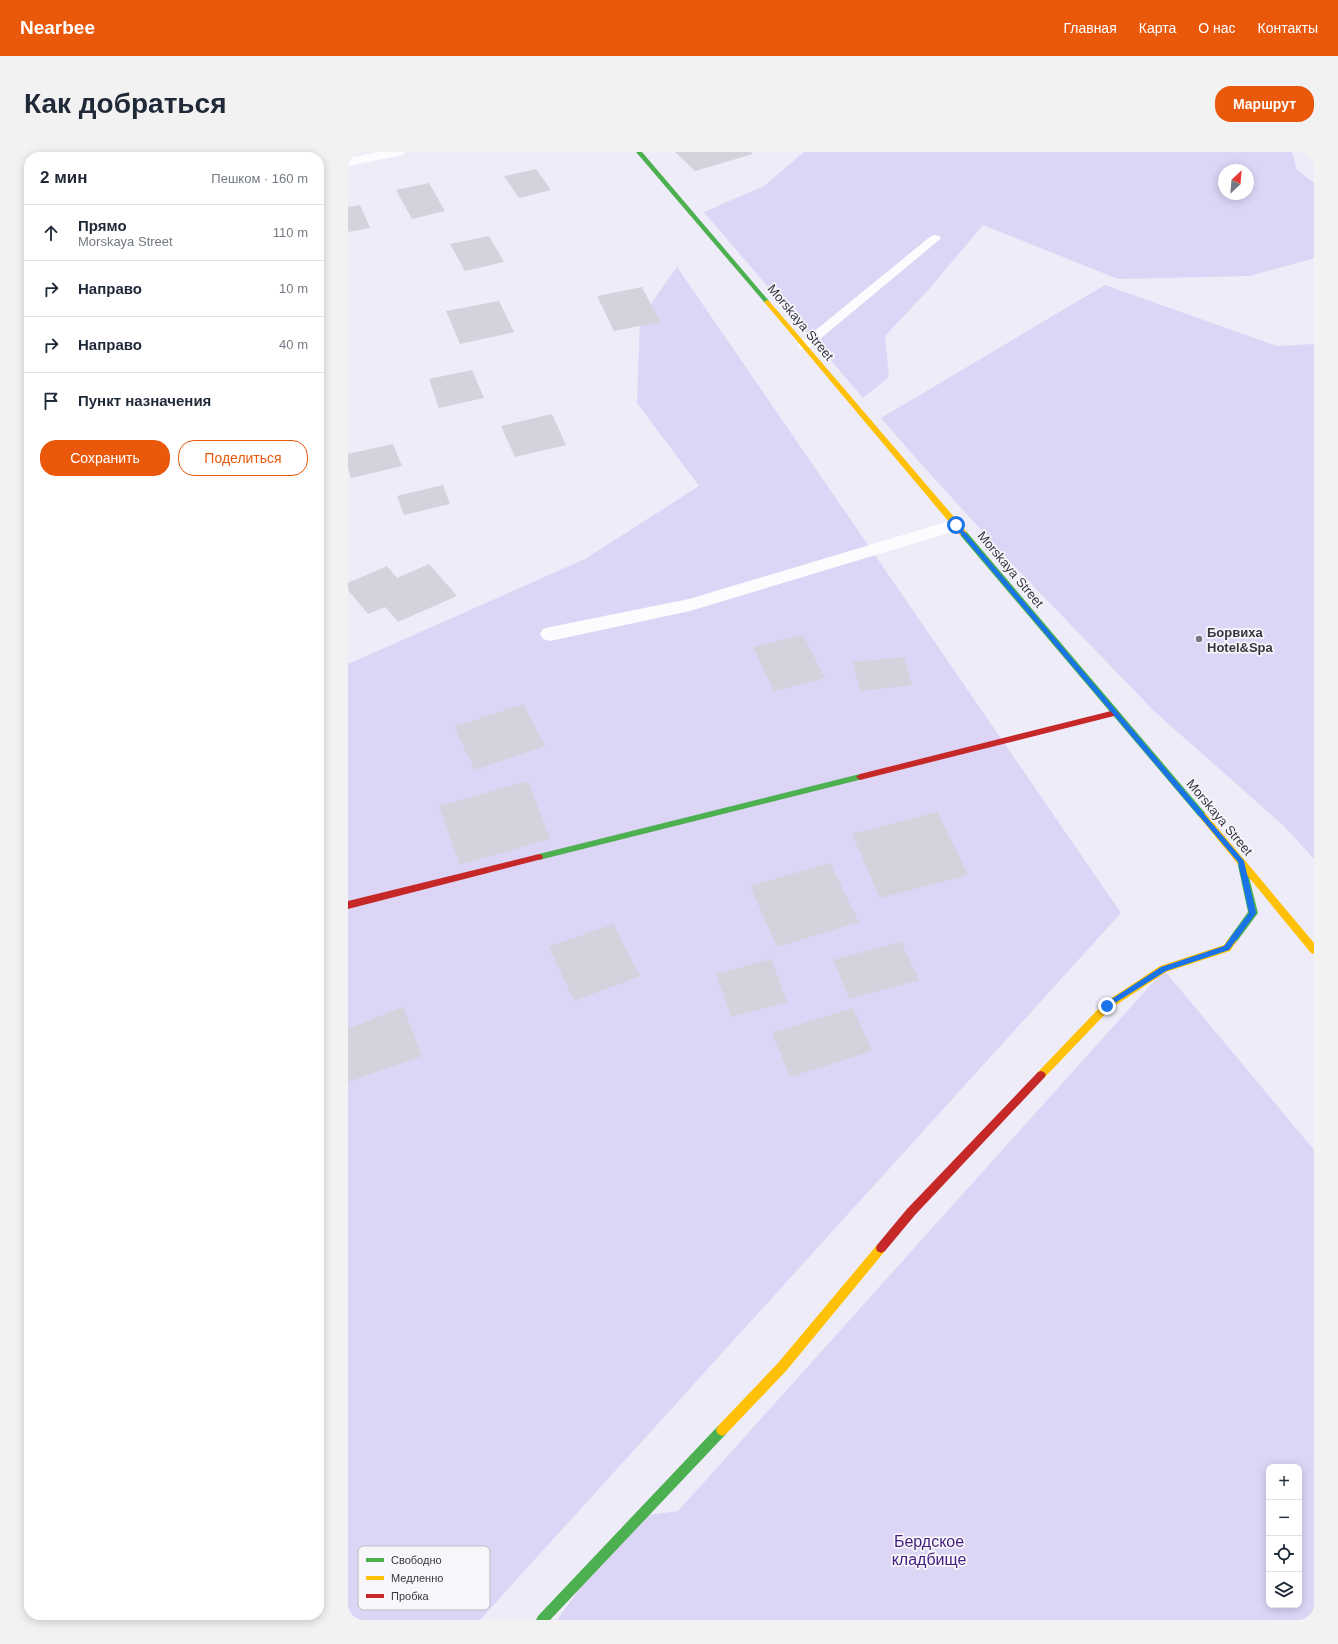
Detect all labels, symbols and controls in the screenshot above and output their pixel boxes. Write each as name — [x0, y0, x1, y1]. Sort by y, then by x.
text: Nearbee — [20, 17, 95, 38]
text: Главная — [1063, 20, 1117, 36]
text: Карта — [1139, 20, 1176, 36]
text: О нас — [1198, 20, 1236, 36]
text: Контакты — [1258, 20, 1318, 36]
button: Маршрут — [1215, 86, 1314, 122]
text: Как добраться — [24, 88, 226, 119]
north arrow — [1218, 164, 1254, 200]
text: 2 мин — [40, 168, 87, 187]
text: Пешком · 160 m — [211, 171, 308, 186]
text: Прямо — [78, 217, 127, 234]
icon: ahead — [40, 222, 62, 244]
text: 110 m — [273, 225, 308, 240]
text: Morskaya Street — [78, 234, 173, 249]
icon: right — [40, 278, 62, 300]
text: Направо — [78, 280, 142, 297]
text: 10 m — [279, 281, 308, 296]
street label: Morskaya Street — [764, 281, 837, 364]
icon: right — [40, 334, 62, 356]
text: Направо — [78, 336, 142, 353]
text: 40 m — [279, 337, 308, 352]
icon: arrive — [40, 390, 62, 412]
text: Пункт назначения — [78, 392, 211, 409]
button: Сохранить — [40, 440, 170, 476]
button: Поделиться — [178, 440, 308, 476]
route start — [947, 516, 965, 534]
street label: Morskaya Street — [974, 528, 1047, 611]
place label: Борвиха Hotel&Spa — [1207, 625, 1274, 655]
marker: Борвиха Hotel&Spa — [1194, 634, 1204, 644]
street label: Morskaya Street — [1183, 776, 1256, 859]
route end — [1098, 997, 1116, 1015]
map controls — [1266, 1464, 1302, 1608]
button: + — [1266, 1464, 1302, 1500]
button: − — [1266, 1500, 1302, 1536]
park label: Бердское кладбище — [892, 1533, 966, 1568]
button: locate — [1266, 1536, 1302, 1572]
legend — [358, 1546, 490, 1610]
text: Свободно — [391, 1554, 442, 1566]
text: Медленно — [391, 1572, 443, 1584]
button: layers — [1266, 1572, 1302, 1608]
text: Пробка — [391, 1590, 429, 1602]

